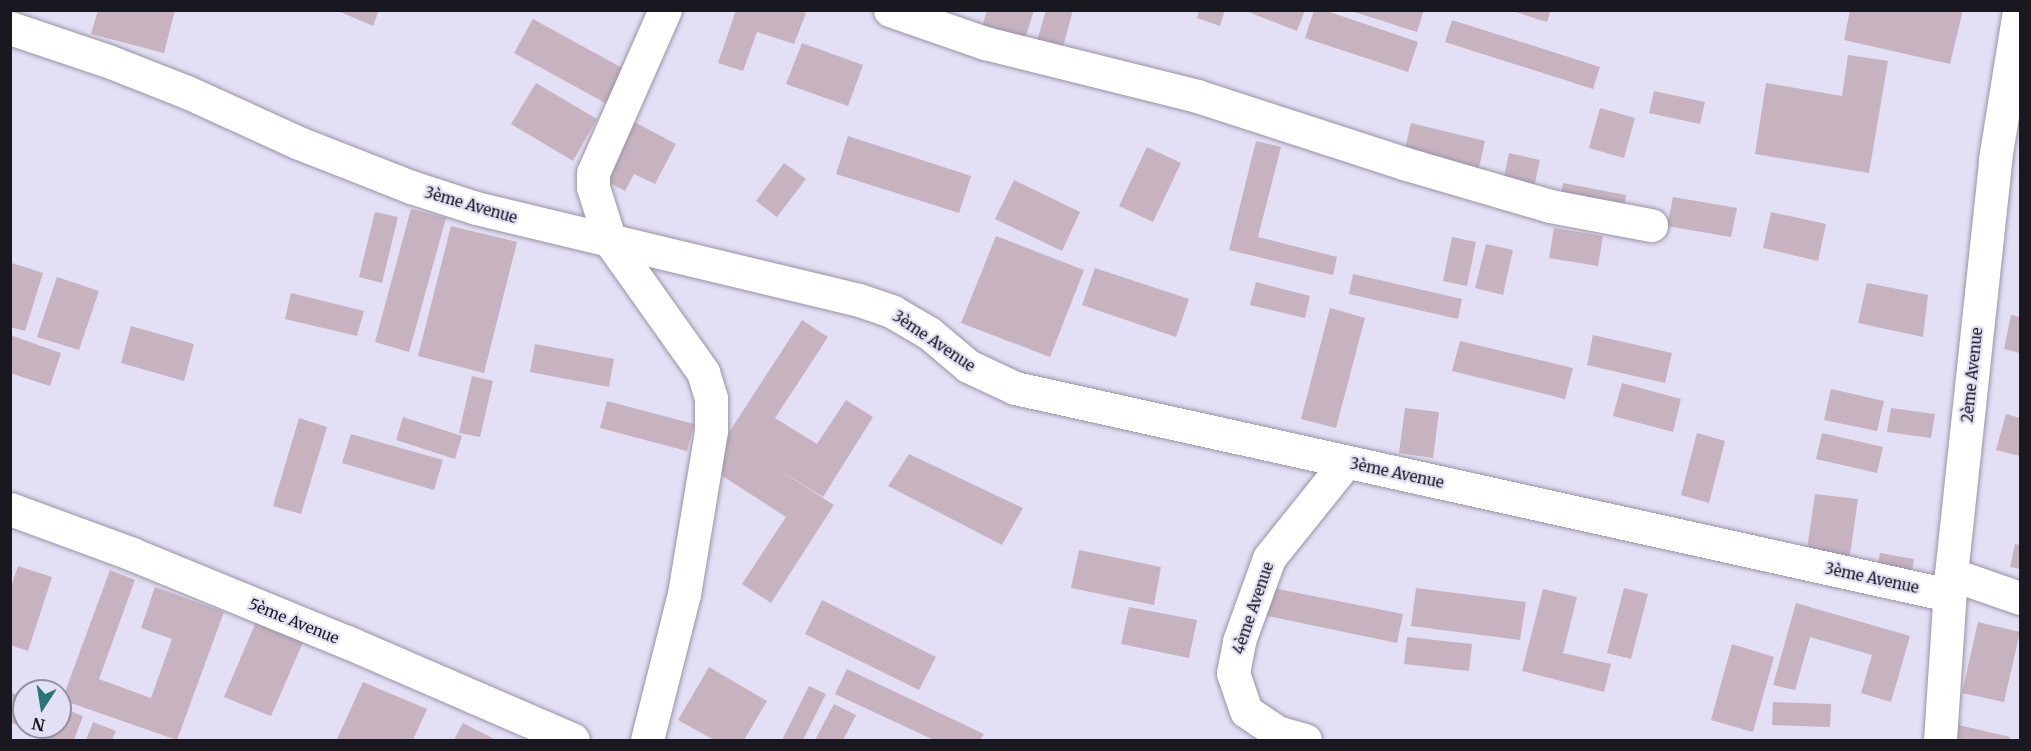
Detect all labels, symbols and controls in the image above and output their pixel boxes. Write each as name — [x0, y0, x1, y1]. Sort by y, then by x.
street label: 3ème Avenue — [423, 183, 519, 227]
street label: 3ème Avenue — [889, 307, 979, 375]
street label: 2ème Avenue — [1958, 327, 1986, 423]
street label: 3ème Avenue — [1349, 454, 1445, 492]
street label: 3ème Avenue — [1824, 559, 1920, 597]
street label: 4ème Avenue — [1229, 560, 1277, 656]
street label: 5ème Avenue — [246, 595, 342, 647]
north arrow — [12, 679, 72, 739]
text: N — [30, 714, 47, 736]

